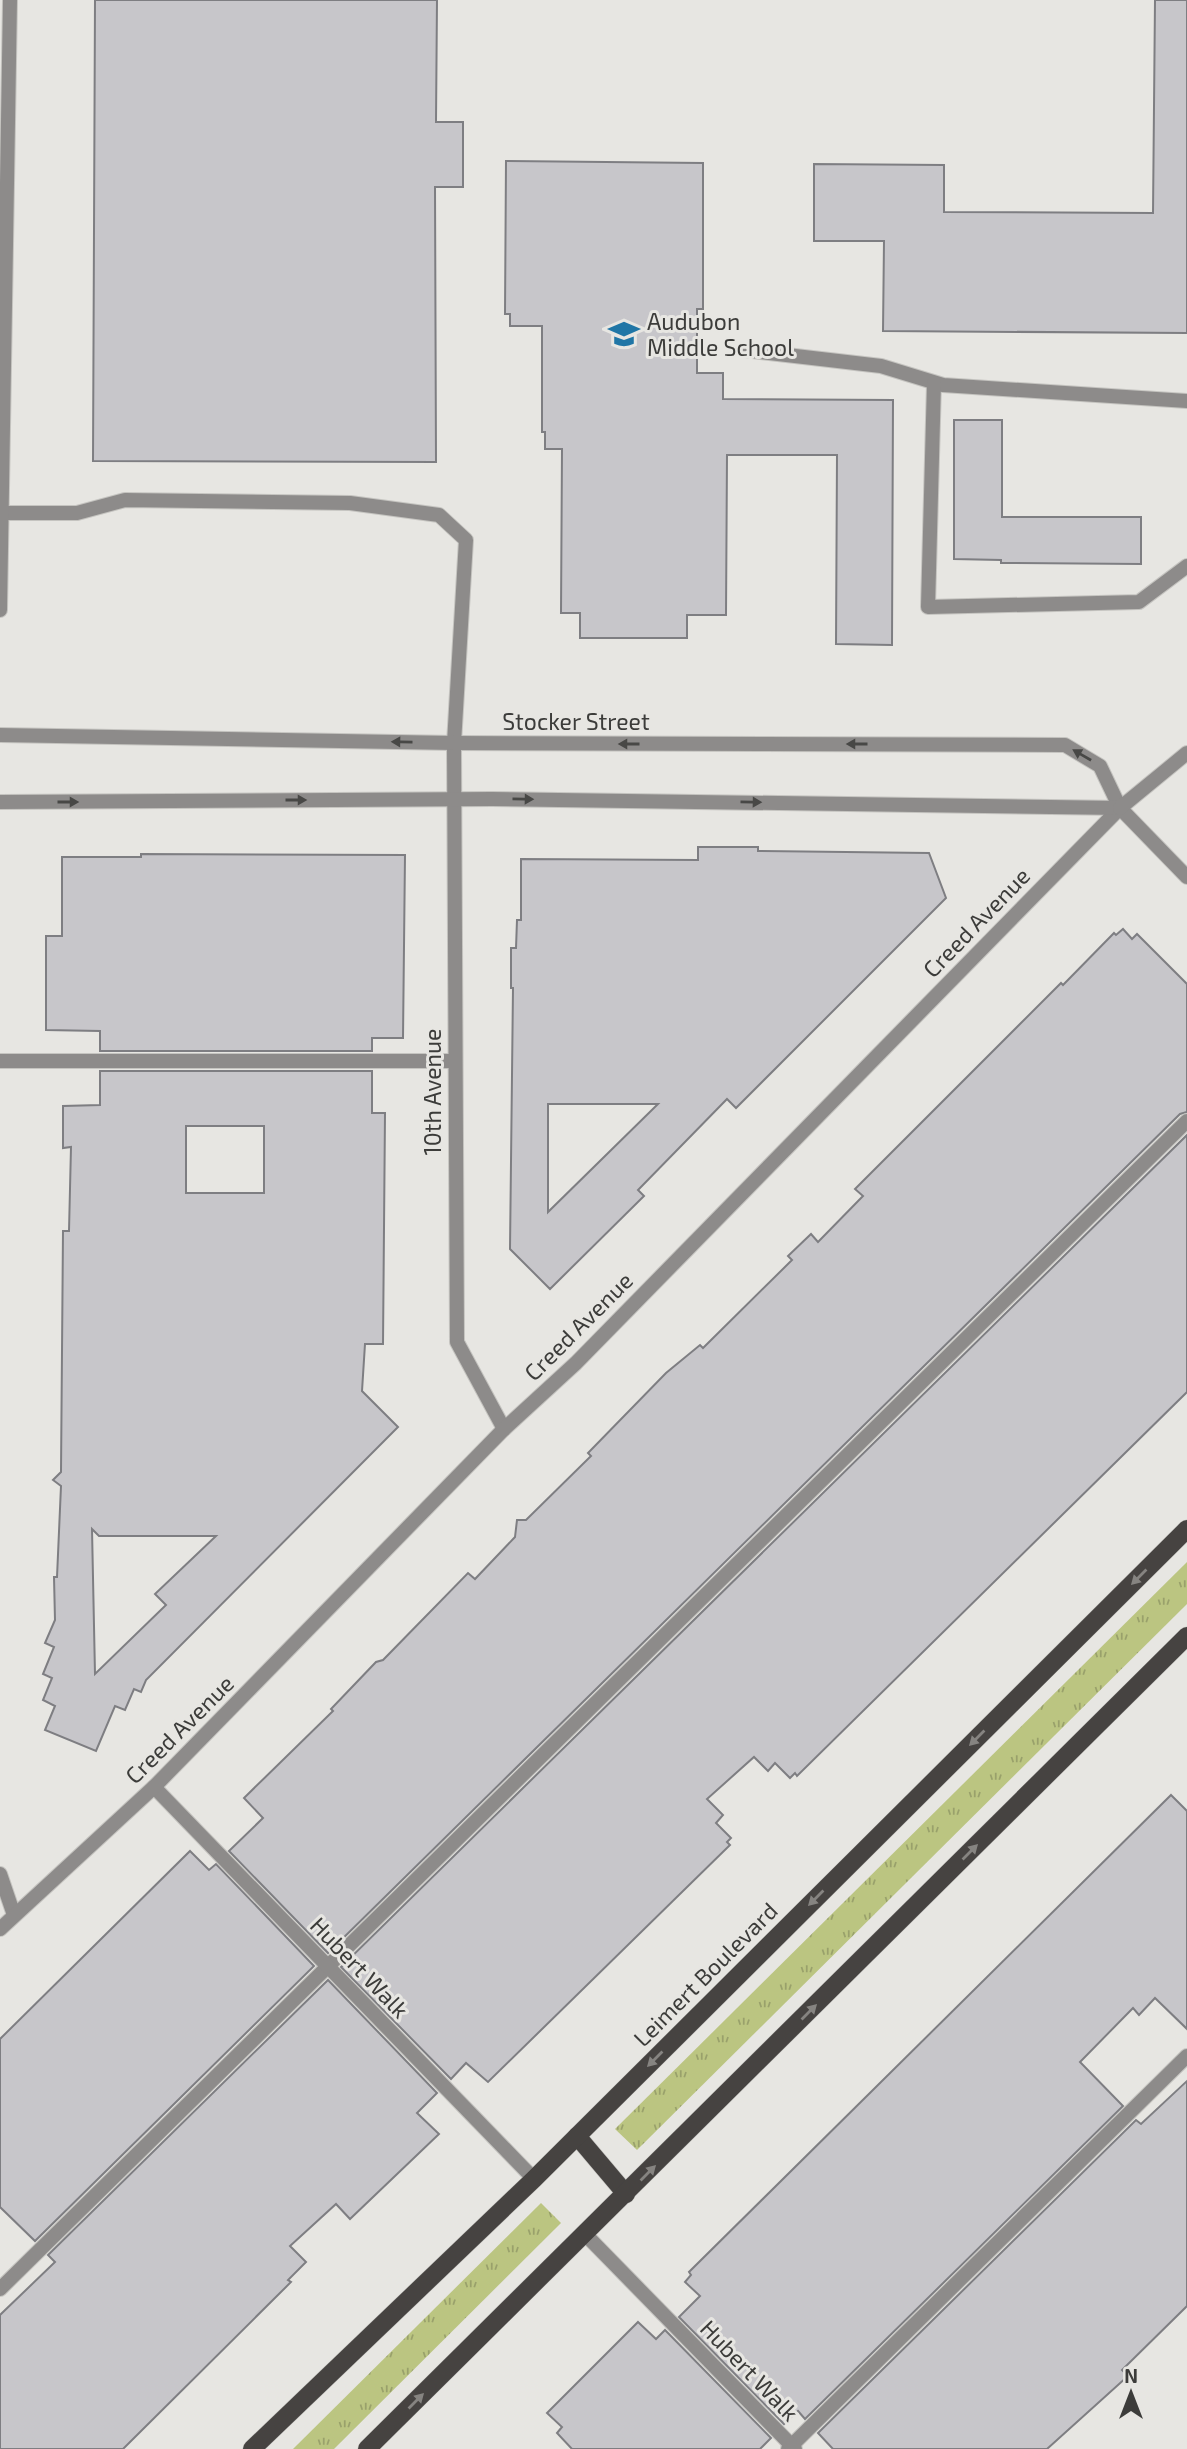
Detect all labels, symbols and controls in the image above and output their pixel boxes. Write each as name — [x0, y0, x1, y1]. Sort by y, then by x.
place label: Audubon Middle School — [647, 307, 794, 361]
school or university icon: Audubon Middle School — [607, 317, 641, 351]
street label: Stocker Street — [502, 707, 650, 735]
one-way arrow — [391, 736, 413, 748]
one-way arrow — [618, 738, 640, 750]
one-way arrow — [846, 739, 868, 750]
one-way arrow — [1072, 749, 1091, 761]
one-way arrow — [512, 793, 534, 805]
one-way arrow — [285, 794, 307, 806]
one-way arrow — [57, 796, 79, 808]
one-way arrow — [740, 796, 762, 808]
street label: Creed Avenue — [917, 861, 1035, 983]
street label: 10th Avenue — [418, 1029, 446, 1155]
street label: Creed Avenue — [518, 1266, 638, 1386]
one-way arrow — [1130, 1569, 1147, 1586]
street label: Creed Avenue — [119, 1669, 239, 1789]
one-way arrow — [969, 1729, 986, 1746]
one-way arrow — [962, 1843, 979, 1860]
one-way arrow — [808, 1890, 825, 1906]
street label: Leimert Boulevard — [627, 1896, 783, 2052]
street label: Hubert Walk — [305, 1911, 415, 2023]
one-way arrow — [800, 2005, 817, 2021]
one-way arrow — [646, 2050, 663, 2067]
one-way arrow — [639, 2164, 656, 2181]
street label: Hubert Walk — [695, 2314, 805, 2426]
north arrow — [1096, 2358, 1166, 2428]
text: N — [1124, 2364, 1138, 2387]
one-way arrow — [407, 2392, 424, 2409]

